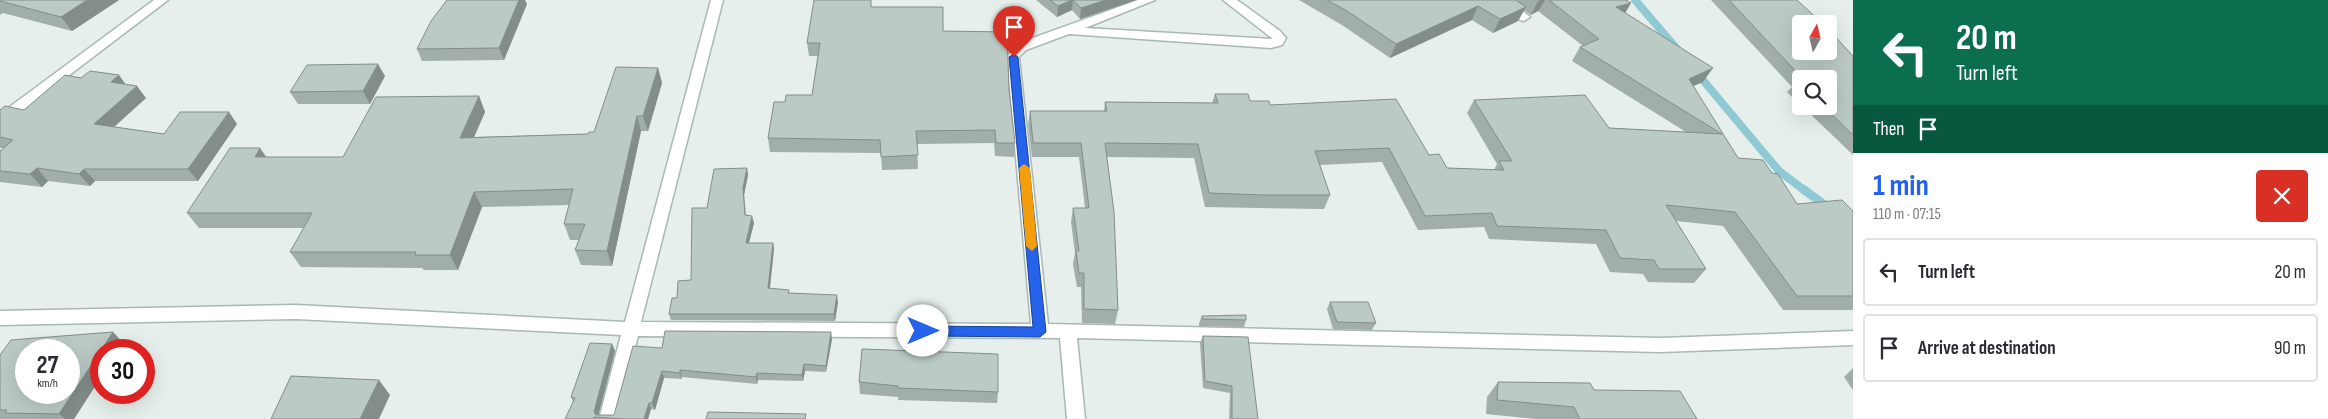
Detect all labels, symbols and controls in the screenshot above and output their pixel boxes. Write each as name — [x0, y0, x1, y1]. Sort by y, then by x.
pin — [993, 6, 1035, 57]
icon: arrive — [1000, 13, 1028, 41]
north arrow — [1792, 15, 1838, 60]
map controls — [1792, 15, 1837, 115]
text: 20 m — [1956, 17, 2017, 60]
icon: left — [1873, 20, 1938, 85]
text: Turn left — [1956, 60, 2018, 87]
button: search — [1792, 70, 1837, 115]
icon: arrive — [1914, 115, 1942, 143]
text: Then — [1873, 118, 1904, 141]
text: 1 min — [1873, 168, 1929, 204]
button: close — [2256, 170, 2308, 222]
text: 110 m · 07:15 — [1873, 205, 1941, 224]
icon: left — [1875, 258, 1903, 286]
text: Turn left — [1918, 261, 1975, 284]
text: 20 m — [2274, 261, 2306, 284]
position arrow — [896, 304, 948, 356]
icon: arrive — [1875, 334, 1903, 362]
text: Arrive at destination — [1918, 337, 2056, 360]
text: 90 m — [2274, 337, 2306, 360]
speed limit sign: 30 — [90, 339, 155, 404]
text: 27 — [37, 350, 58, 381]
text: km/h — [37, 376, 58, 391]

